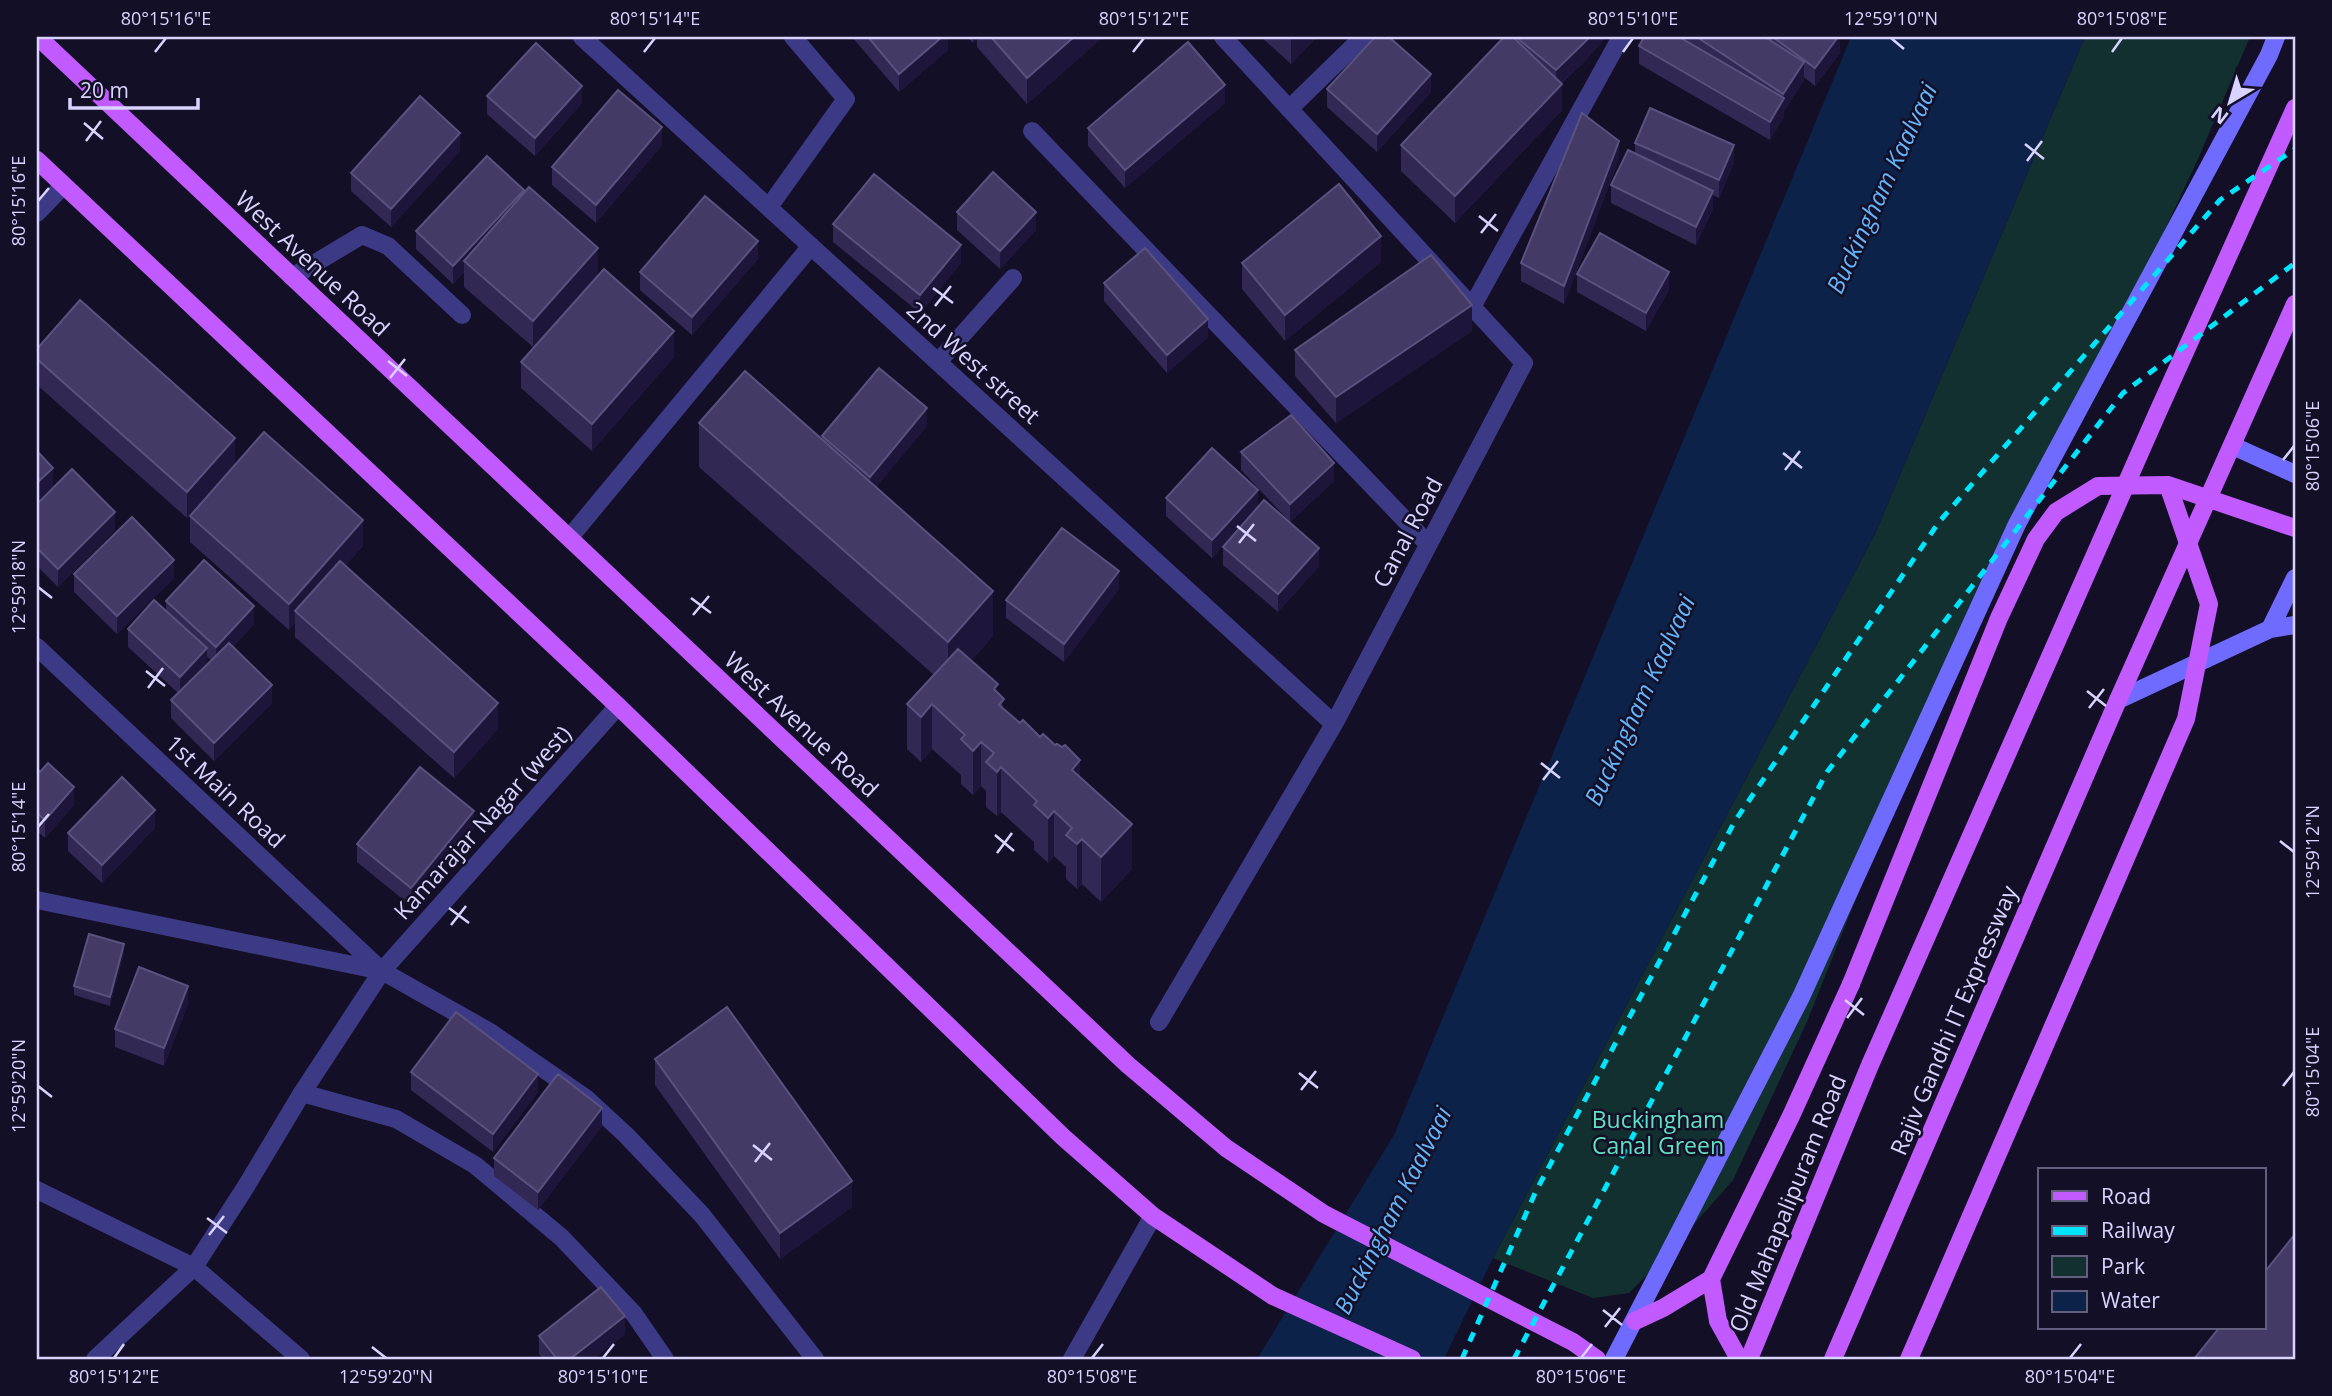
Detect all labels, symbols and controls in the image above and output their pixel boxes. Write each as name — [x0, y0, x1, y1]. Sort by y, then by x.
text: 80°15'16"E — [121, 6, 211, 30]
text: 80°15'14"E — [610, 6, 700, 30]
text: 80°15'12"E — [1099, 6, 1189, 30]
text: 80°15'10"E — [1588, 6, 1678, 30]
text: 12°59'10"N — [1844, 6, 1938, 30]
text: 80°15'08"E — [2077, 6, 2167, 30]
scale bar — [70, 66, 198, 110]
north arrow — [2196, 66, 2266, 136]
text: 20 m — [80, 76, 129, 104]
water label: Buckingham Kaalvaai — [1818, 77, 1945, 299]
text: N — [2205, 100, 2234, 130]
text: 80°15'16"E — [6, 156, 30, 246]
street label: West Avenue Road — [229, 183, 397, 343]
street label: 2nd West street — [900, 294, 1048, 430]
text: 80°15'06"E — [2300, 401, 2324, 491]
street label: Canal Road — [1365, 471, 1449, 593]
text: 12°59'18"N — [6, 540, 30, 634]
water label: Buckingham Kaalvaai — [1576, 589, 1703, 811]
street label: West Avenue Road — [718, 644, 886, 804]
street label: Kamarajar Nagar (west) — [386, 718, 578, 926]
street label: 1st Main Road — [159, 727, 293, 855]
text: 80°15'14"E — [6, 782, 30, 872]
text: 12°59'12"N — [2300, 805, 2324, 899]
street label: Rajiv Gandhi IT Expressway — [1882, 880, 2025, 1160]
text: 80°15'04"E — [2300, 1027, 2324, 1117]
text: 12°59'20"N — [6, 1039, 30, 1133]
street label: Old Mahapalipuram Road — [1721, 1069, 1853, 1337]
water label: Buckingham Kaalvaai — [1325, 1100, 1459, 1319]
park label: Buckingham Canal Green — [1592, 1103, 1724, 1161]
legend — [2038, 1168, 2266, 1330]
text: Road — [2101, 1182, 2151, 1210]
text: Railway — [2101, 1216, 2175, 1244]
text: Park — [2101, 1252, 2145, 1280]
text: Water — [2101, 1286, 2160, 1314]
text: 80°15'12"E — [69, 1364, 159, 1388]
text: 12°59'20"N — [339, 1364, 433, 1388]
text: 80°15'10"E — [558, 1364, 648, 1388]
text: 80°15'08"E — [1047, 1364, 1137, 1388]
text: 80°15'06"E — [1536, 1364, 1626, 1388]
text: 80°15'04"E — [2025, 1364, 2115, 1388]

